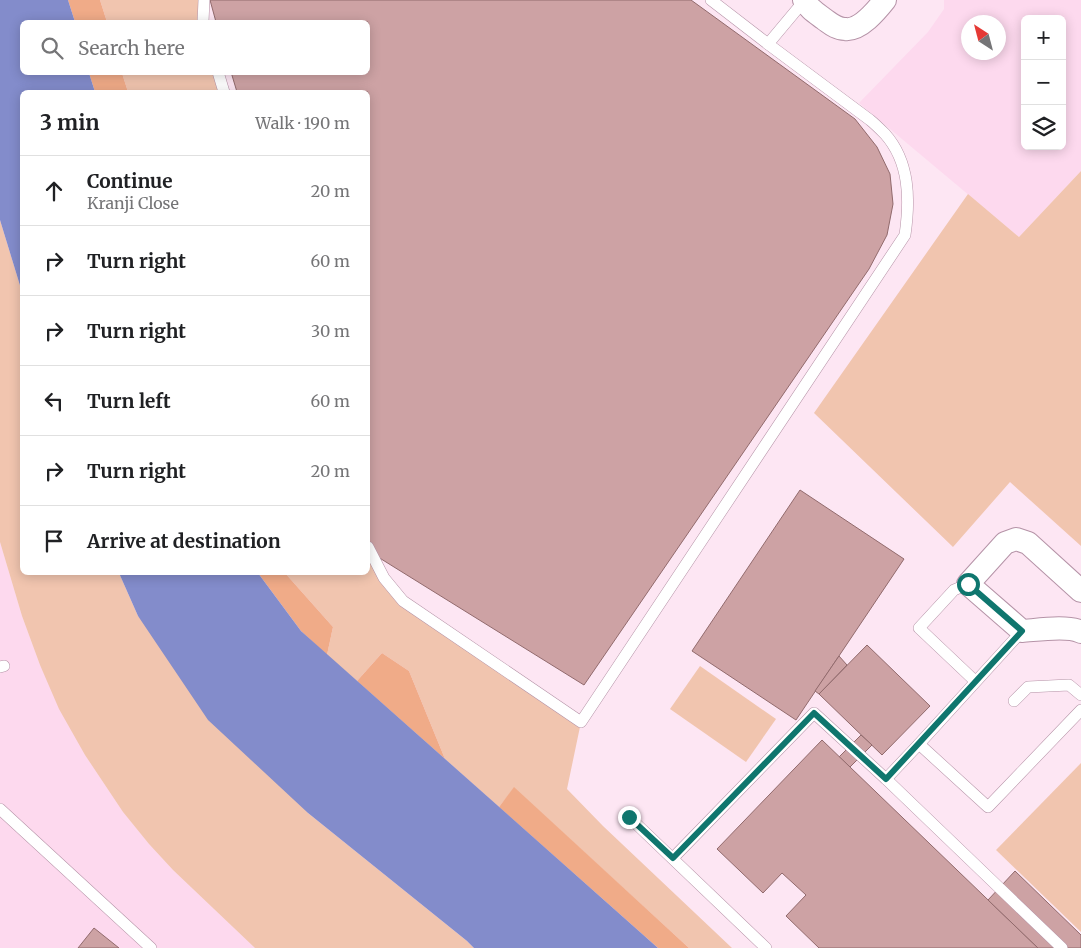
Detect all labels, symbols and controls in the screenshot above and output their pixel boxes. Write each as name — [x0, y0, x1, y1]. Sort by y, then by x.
north arrow — [961, 15, 1006, 60]
map controls — [1021, 15, 1066, 150]
button: + — [1021, 15, 1066, 60]
search box — [20, 20, 370, 75]
icon: search — [38, 34, 66, 62]
text: Search here — [78, 36, 185, 60]
button: − — [1021, 60, 1066, 105]
button: layers — [1021, 105, 1066, 150]
text: 3 min — [40, 109, 99, 136]
text: Walk · 190 m — [255, 113, 350, 133]
text: Continue — [87, 169, 173, 193]
icon: ahead — [40, 177, 68, 205]
text: 20 m — [311, 181, 350, 201]
text: Kranji Close — [87, 193, 179, 213]
icon: right — [40, 247, 68, 275]
text: Turn right — [87, 249, 186, 273]
text: 60 m — [310, 251, 350, 271]
icon: right — [40, 317, 68, 345]
text: Turn right — [87, 319, 186, 343]
text: 30 m — [311, 321, 350, 341]
icon: left — [40, 387, 68, 415]
text: Turn left — [87, 389, 171, 413]
text: 60 m — [310, 391, 350, 411]
icon: right — [40, 457, 68, 485]
text: Turn right — [87, 459, 186, 483]
text: 20 m — [311, 461, 350, 481]
icon: arrive — [40, 527, 68, 555]
text: Arrive at destination — [87, 529, 281, 553]
route start — [957, 573, 980, 596]
route end — [618, 806, 641, 829]

